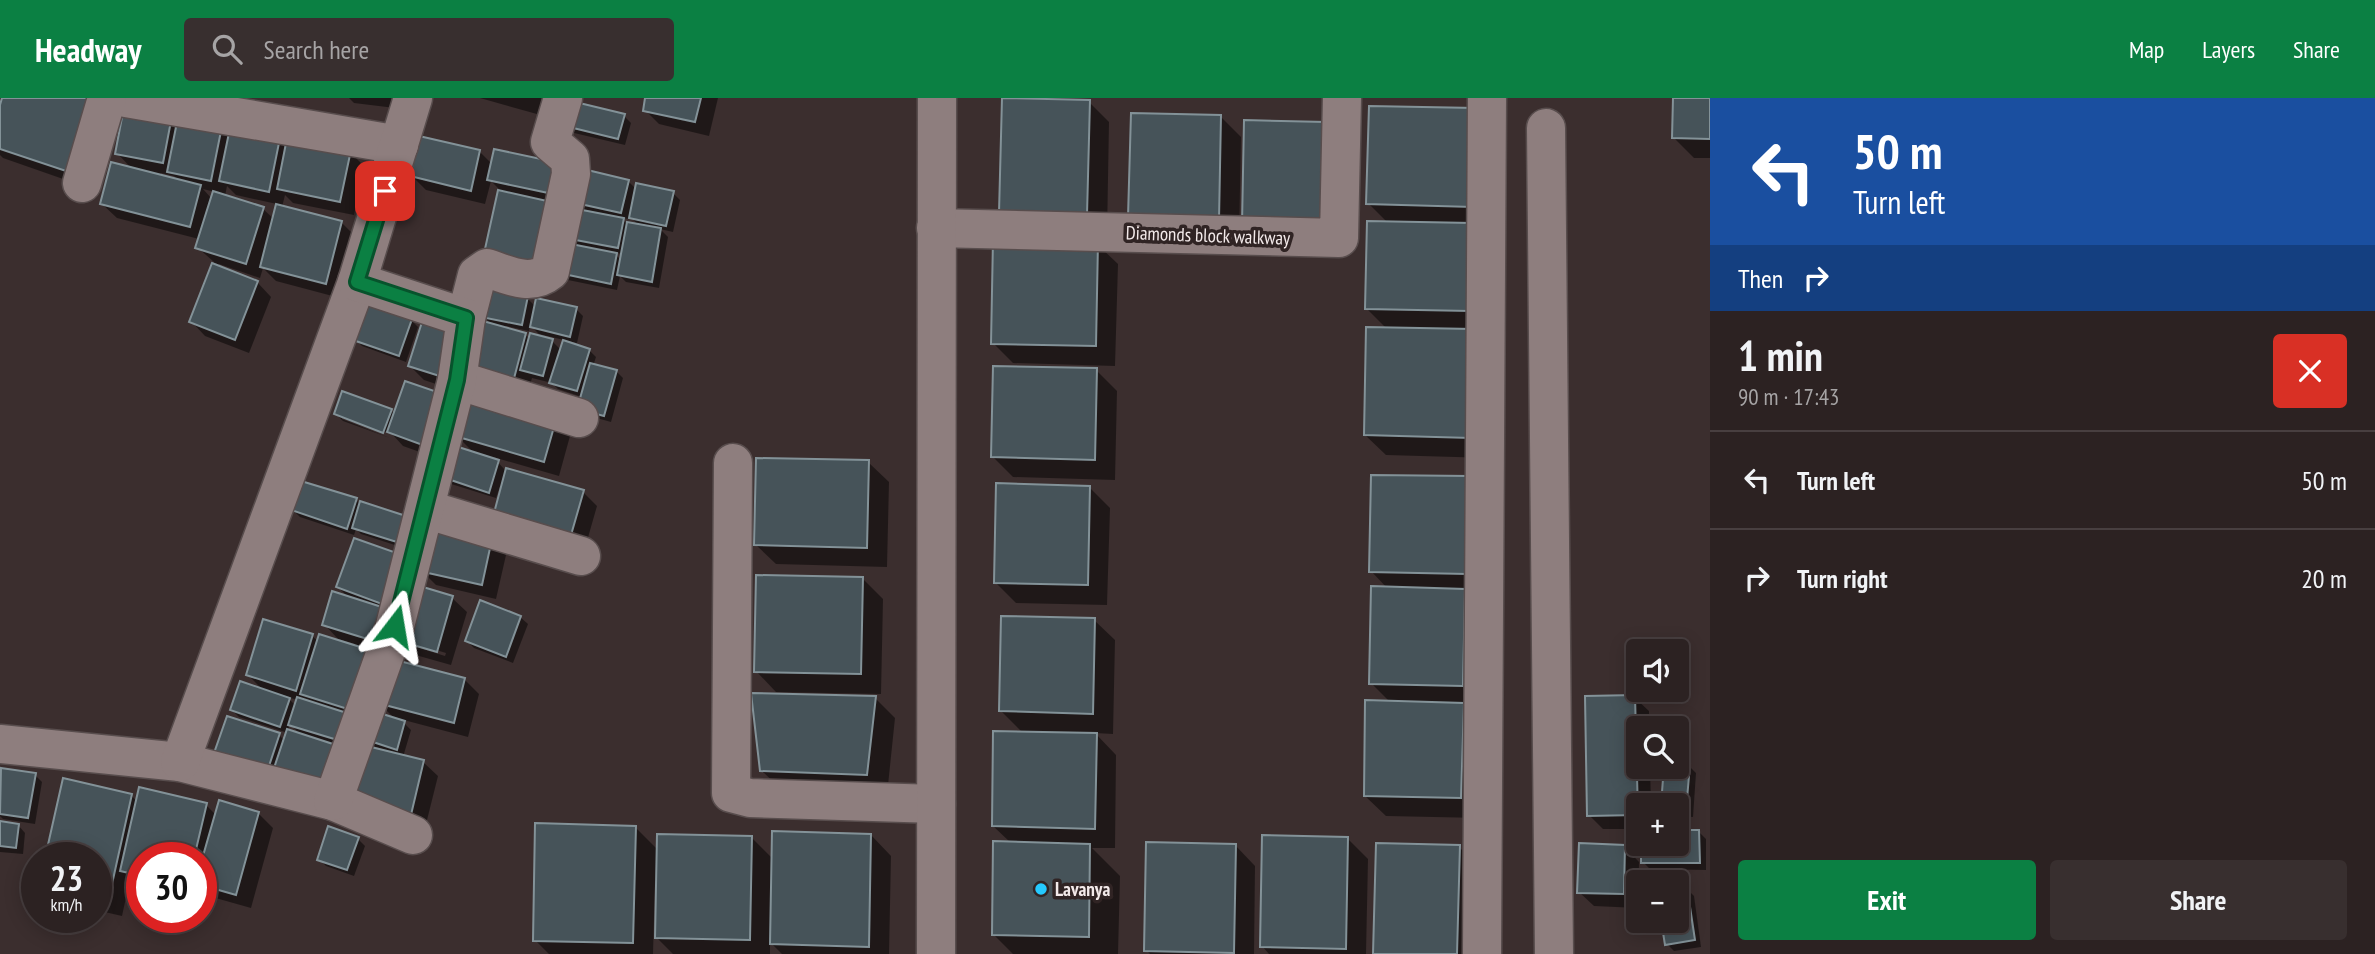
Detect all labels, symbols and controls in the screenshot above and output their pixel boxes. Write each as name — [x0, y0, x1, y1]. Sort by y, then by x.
search box — [184, 18, 674, 81]
text: Headway — [35, 28, 142, 71]
icon: search — [208, 30, 246, 68]
text: Search here — [264, 33, 369, 66]
text: Map — [2129, 34, 2164, 65]
text: Layers — [2202, 34, 2255, 65]
text: Share — [2293, 34, 2340, 65]
text: 50 m — [1853, 119, 1942, 183]
icon: left — [1738, 126, 1829, 217]
pin — [355, 161, 415, 221]
icon: arrive — [366, 172, 404, 210]
text: Turn left — [1853, 181, 1945, 223]
street label: Diamonds block walkway — [1125, 220, 1291, 250]
icon: right — [1797, 259, 1835, 297]
text: Then — [1738, 262, 1783, 295]
text: 1 min — [1738, 328, 1823, 383]
button: close — [2273, 334, 2347, 408]
text: 90 m · 17:43 — [1738, 382, 1839, 411]
icon: left — [1738, 461, 1776, 499]
text: Turn left — [1797, 464, 1875, 497]
text: 50 m — [2301, 464, 2347, 497]
icon: right — [1738, 559, 1776, 597]
text: Turn right — [1797, 562, 1888, 595]
text: 20 m — [2301, 562, 2347, 595]
position arrow — [358, 589, 432, 663]
map controls — [1626, 639, 1689, 933]
button: sound — [1626, 639, 1689, 702]
button: search — [1626, 716, 1689, 779]
button: + — [1626, 793, 1689, 856]
speed limit sign: 30 — [126, 842, 217, 933]
text: 23 — [50, 855, 83, 901]
button: Exit — [1738, 860, 2036, 940]
button: Share — [2050, 860, 2347, 940]
button: − — [1626, 870, 1689, 933]
place label: Lavanya — [1055, 877, 1110, 901]
marker: Lavanya — [1033, 881, 1049, 897]
text: km/h — [51, 893, 82, 916]

